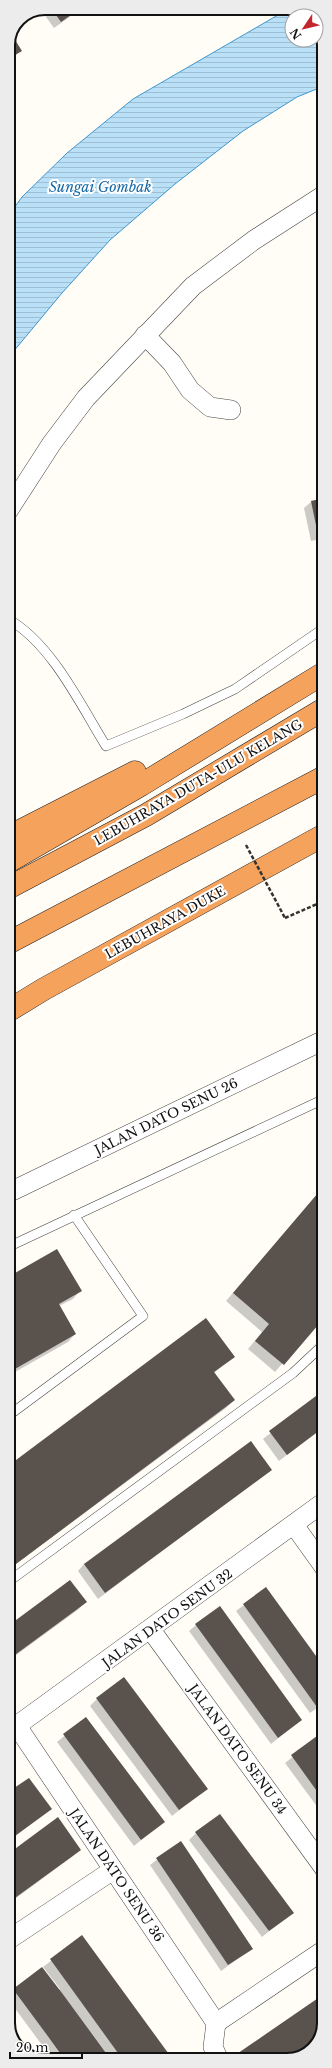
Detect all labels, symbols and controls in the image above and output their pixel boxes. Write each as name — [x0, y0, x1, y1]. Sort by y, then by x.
north arrow — [284, 8, 324, 48]
text: N — [287, 25, 305, 42]
water label: Sungai Gombak — [49, 178, 151, 196]
street label: LEBUHRAYA DUTA-ULU KELANG — [91, 716, 306, 849]
street label: LEBUHRAYA DUKE — [102, 882, 228, 963]
street label: JALAN DATO SENU 26 — [90, 1074, 241, 1159]
street label: JALAN DATO SENU 32 — [97, 1565, 236, 1673]
street label: JALAN DATO SENU 34 — [184, 1679, 291, 1818]
street label: JALAN DATO SENU 36 — [64, 1804, 168, 1945]
scale bar — [10, 2034, 82, 2060]
text: 20 m — [16, 2040, 48, 2055]

